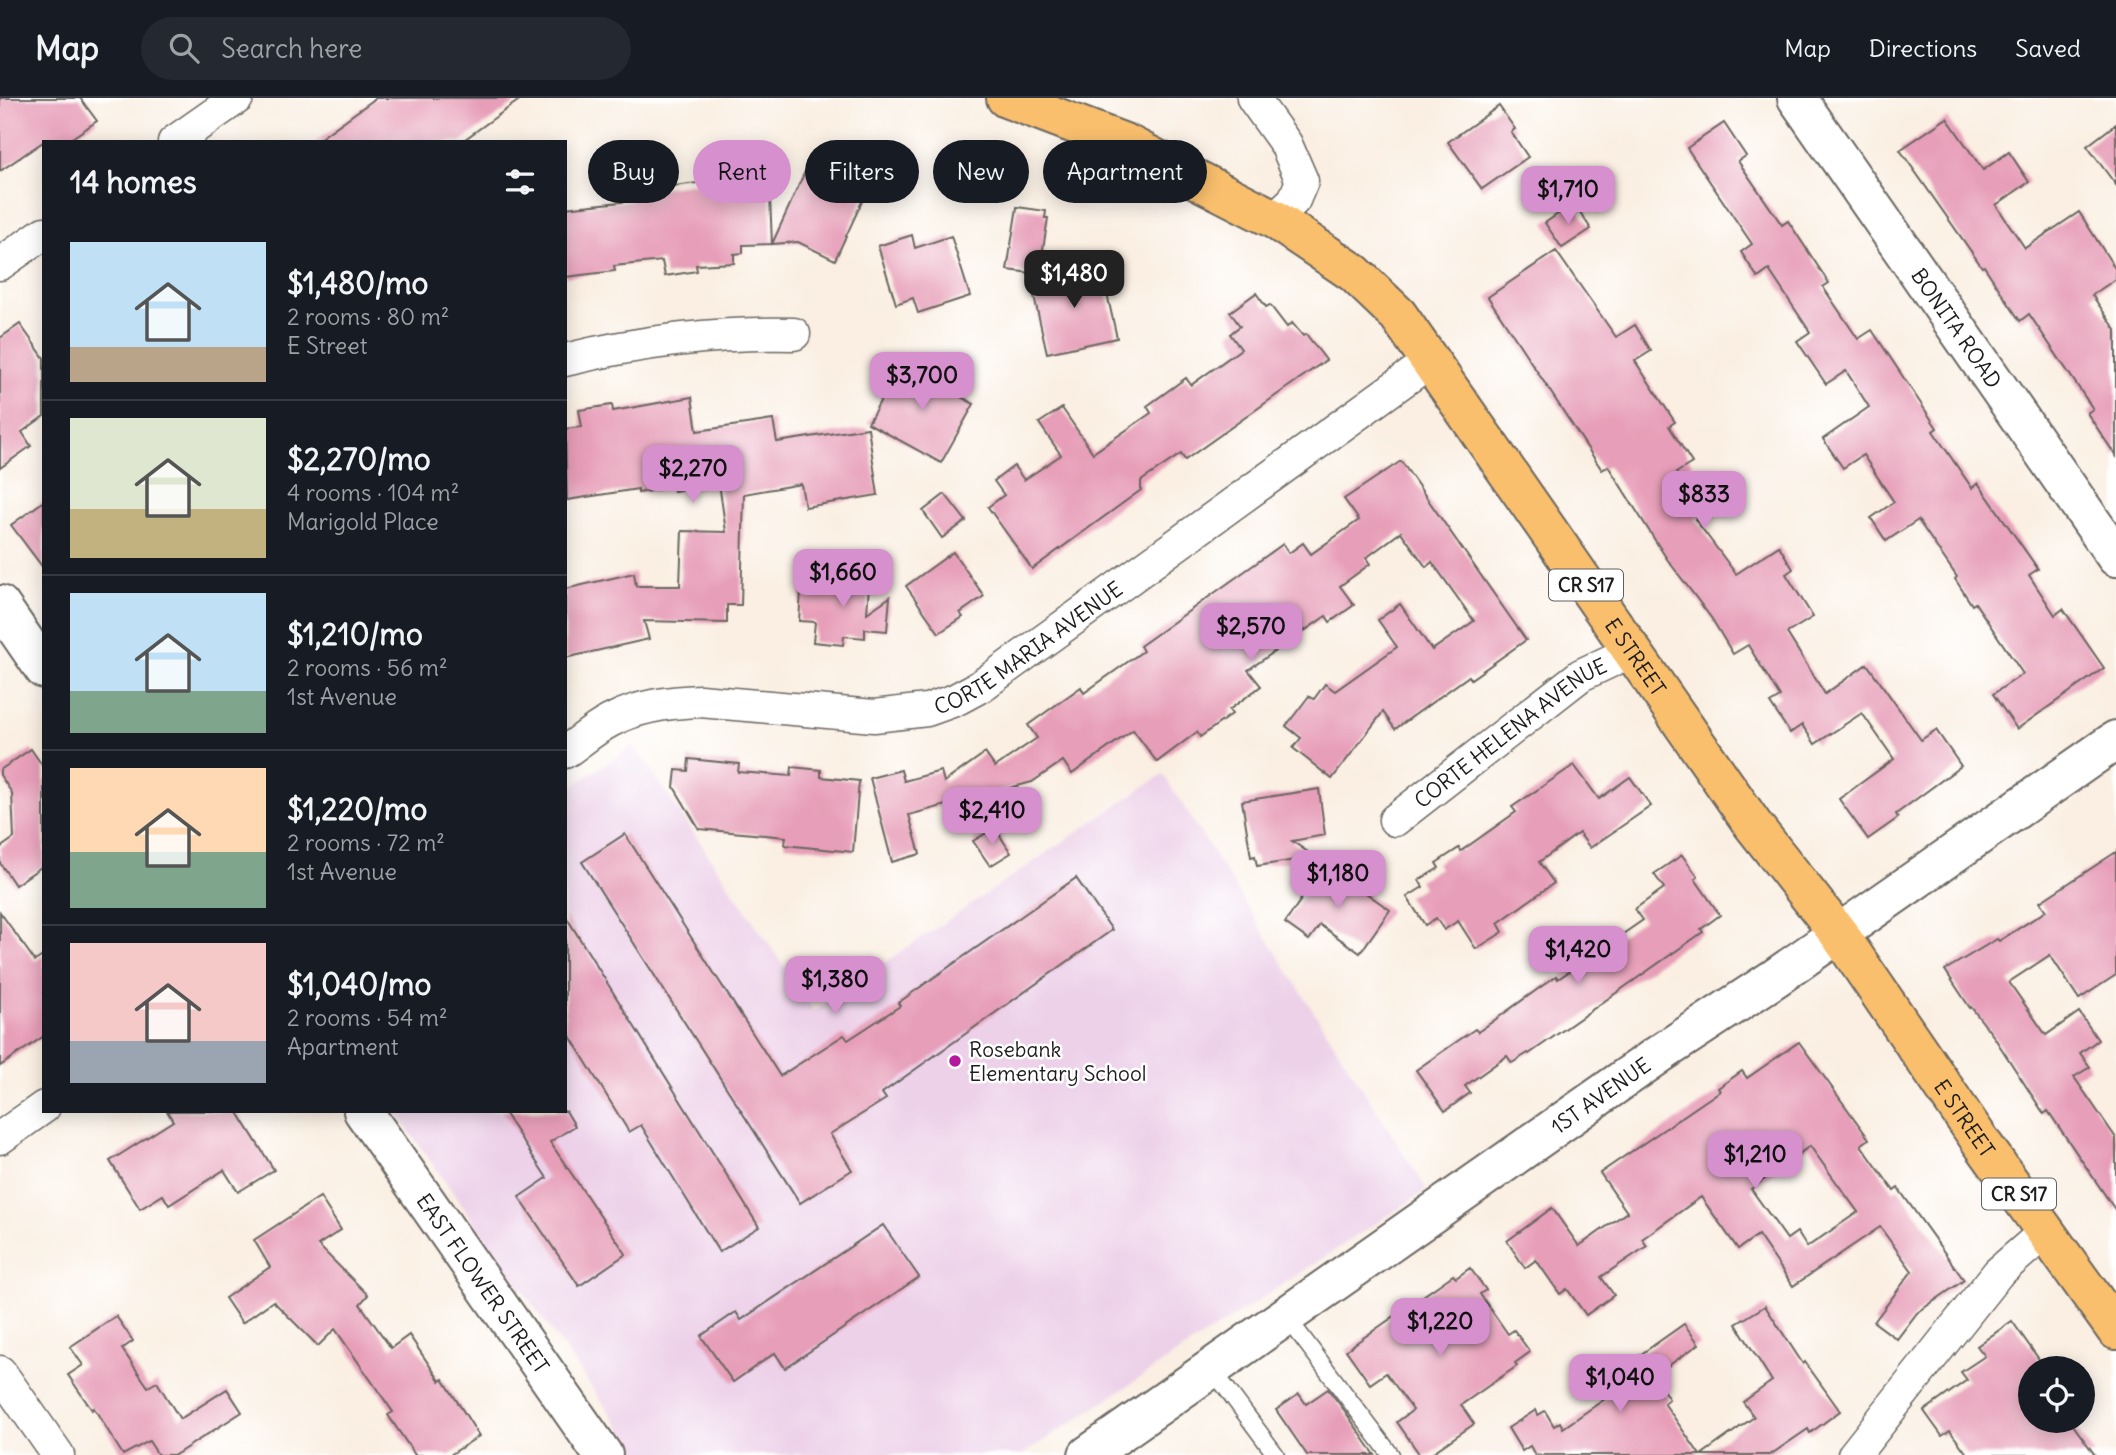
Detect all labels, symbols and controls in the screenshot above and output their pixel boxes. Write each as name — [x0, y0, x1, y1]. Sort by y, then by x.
search box — [141, 17, 631, 80]
text: Map — [35, 27, 99, 69]
icon: search — [165, 29, 203, 67]
text: Search here — [221, 32, 362, 65]
text: Map — [1784, 33, 1831, 63]
text: Directions — [1869, 33, 1977, 63]
text: Saved — [2015, 33, 2081, 63]
chip: Buy — [588, 140, 679, 203]
chip: Rent — [693, 140, 791, 203]
chip: Filters — [805, 140, 919, 203]
chip: New — [933, 140, 1029, 203]
chip: Apartment — [1043, 140, 1207, 203]
text: 14 homes — [70, 163, 197, 201]
icon: filters — [501, 163, 539, 201]
pin: $1,710 — [1511, 166, 1625, 226]
text: $1,710 — [1537, 174, 1599, 203]
pin: $1,480 — [1017, 250, 1131, 310]
text: $1,480 — [1040, 258, 1108, 287]
street label: BONITA ROAD — [1906, 263, 2008, 393]
text: $1,480/mo — [287, 264, 428, 302]
icon: home — [126, 270, 210, 354]
text: 2 rooms · 80 m² — [287, 302, 449, 331]
text: E Street — [287, 331, 367, 360]
pin: $3,700 — [865, 352, 979, 412]
text: $3,700 — [886, 360, 958, 389]
text: $2,270/mo — [287, 440, 431, 478]
icon: home — [126, 446, 210, 530]
pin: $2,270 — [636, 446, 750, 505]
text: $2,270 — [658, 453, 728, 482]
pin: $833 — [1663, 472, 1745, 531]
text: 4 rooms · 104 m² — [287, 478, 459, 507]
text: $833 — [1678, 479, 1730, 508]
text: Marigold Place — [287, 507, 439, 536]
pin: $1,660 — [786, 550, 900, 609]
text: $1,660 — [809, 557, 877, 586]
road number: CR S17 — [1549, 570, 1623, 600]
street label: CORTE MARIA AVENUE — [930, 575, 1128, 720]
pin: $2,570 — [1194, 603, 1308, 663]
text: $2,570 — [1216, 611, 1286, 640]
street label: E STREET — [1599, 612, 1672, 701]
text: $1,210/mo — [287, 615, 423, 653]
icon: home — [126, 621, 210, 705]
street label: CORTE HELENA AVENUE — [1408, 651, 1611, 814]
text: 2 rooms · 56 m² — [287, 653, 448, 682]
text: 1st Avenue — [287, 682, 397, 711]
pin: $2,410 — [935, 788, 1049, 847]
text: $1,220/mo — [287, 790, 427, 828]
text: $2,410 — [958, 795, 1026, 824]
icon: home — [126, 796, 210, 880]
text: 2 rooms · 72 m² — [287, 828, 445, 857]
pin: $1,180 — [1281, 850, 1395, 910]
text: 1st Avenue — [287, 857, 397, 886]
text: $1,180 — [1307, 858, 1369, 887]
pin: $1,420 — [1521, 926, 1635, 986]
text: $1,420 — [1545, 934, 1611, 963]
pin: $1,380 — [778, 956, 892, 1016]
text: $1,380 — [801, 964, 869, 993]
text: $1,040/mo — [287, 965, 431, 1003]
icon: home — [126, 971, 210, 1055]
text: 2 rooms · 54 m² — [287, 1003, 448, 1032]
text: Apartment — [287, 1032, 399, 1061]
place label: Rosebank Elementary School — [969, 1036, 1146, 1087]
street label: 1ST AVENUE — [1545, 1051, 1655, 1140]
marker: Rosebank Elementary School — [947, 1053, 963, 1069]
street label: E STREET — [1928, 1074, 2001, 1162]
pin: $1,210 — [1698, 1132, 1812, 1191]
text: $1,210 — [1723, 1139, 1787, 1168]
road number: CR S17 — [1982, 1178, 2056, 1210]
street label: EAST FLOWER STREET — [411, 1188, 555, 1379]
pin: $1,220 — [1383, 1298, 1497, 1358]
text: $1,220 — [1407, 1306, 1473, 1335]
pin: $1,040 — [1563, 1354, 1677, 1414]
map controls — [2018, 1356, 2095, 1433]
button: locate — [2018, 1356, 2095, 1433]
text: $1,040 — [1585, 1362, 1655, 1391]

